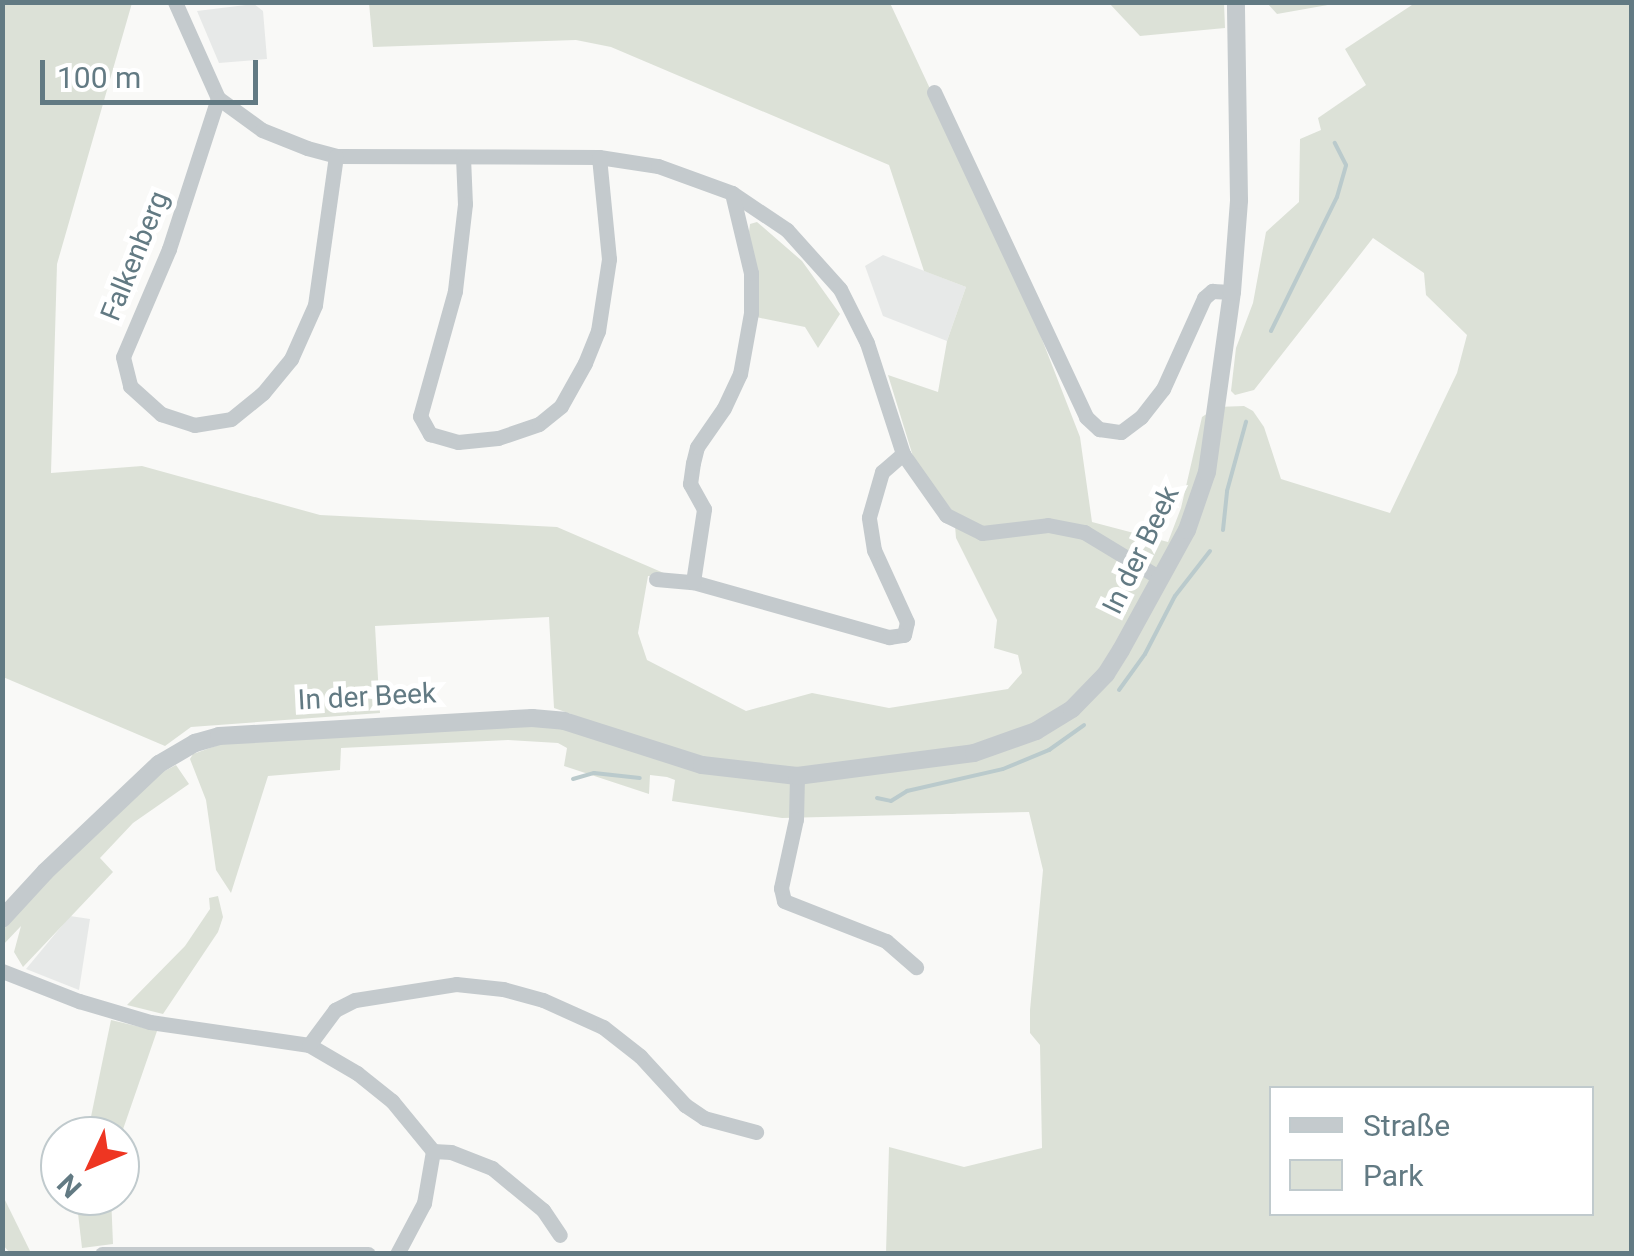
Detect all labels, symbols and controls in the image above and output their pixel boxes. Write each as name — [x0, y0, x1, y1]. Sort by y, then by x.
scale bar — [45, 40, 262, 102]
text: 100 m — [57, 60, 141, 95]
street label: Falkenberg — [94, 186, 176, 326]
street label: In der Beek — [1096, 480, 1186, 620]
street label: In der Beek — [297, 677, 437, 717]
legend — [1269, 1086, 1594, 1216]
text: Straße — [1363, 1108, 1450, 1143]
north arrow — [40, 1116, 140, 1216]
text: Park — [1363, 1158, 1423, 1193]
text: N — [51, 1167, 88, 1204]

